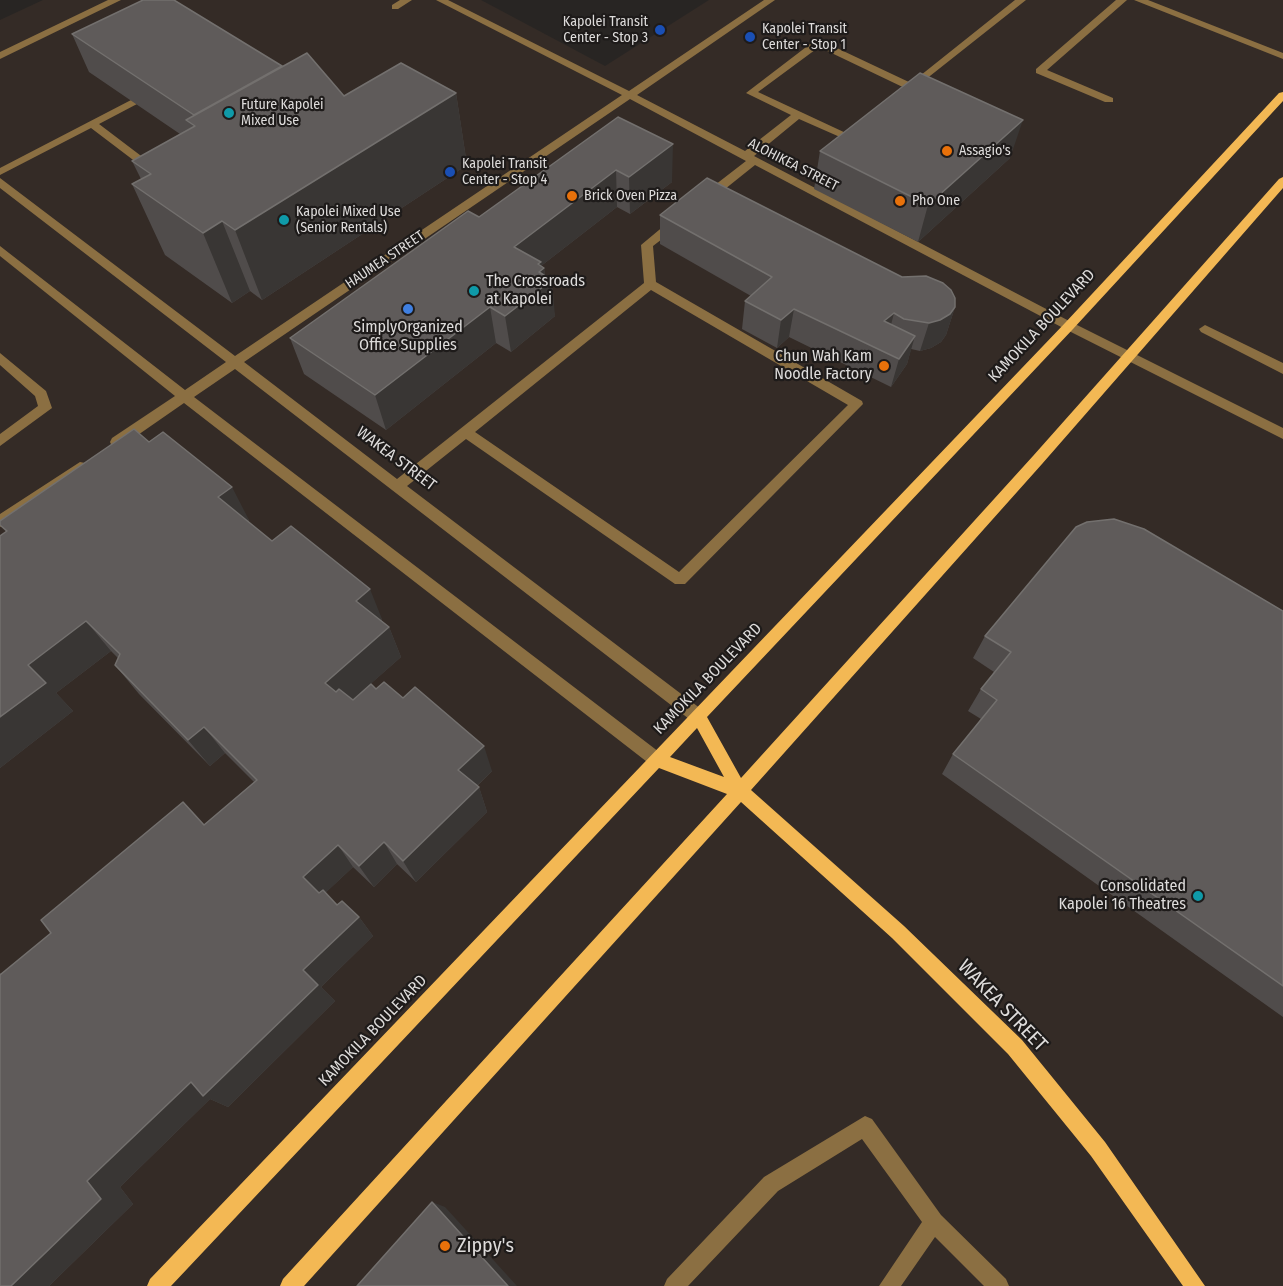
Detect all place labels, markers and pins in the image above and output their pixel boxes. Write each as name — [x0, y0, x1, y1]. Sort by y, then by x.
place label: Kapolei Transit Center - Stop 3 — [563, 14, 648, 46]
place label: Kapolei Transit Center - Stop 1 — [762, 21, 847, 54]
marker: Kapolei Transit Center - Stop 3 — [653, 23, 667, 37]
marker: Kapolei Transit Center - Stop 1 — [743, 30, 757, 44]
place label: Future Kapolei Mixed Use — [241, 97, 324, 130]
marker: Future Kapolei Mixed Use — [222, 106, 236, 120]
place label: Assagio's — [959, 143, 1011, 159]
marker: Assagio's — [940, 144, 954, 158]
place label: Kapolei Transit Center - Stop 4 — [462, 156, 547, 188]
marker: Kapolei Transit Center - Stop 4 — [443, 165, 457, 179]
place label: Brick Oven Pizza — [584, 188, 677, 204]
marker: Brick Oven Pizza — [565, 189, 579, 203]
place label: Pho One — [912, 193, 960, 209]
marker: Pho One — [893, 194, 907, 208]
place label: Kapolei Mixed Use (Senior Rentals) — [296, 204, 401, 237]
marker: Kapolei Mixed Use (Senior Rentals) — [277, 213, 291, 227]
place label: The Crossroads at Kapolei — [486, 272, 585, 310]
marker: The Crossroads at Kapolei — [467, 284, 481, 298]
marker: SimplyOrganized Office Supplies — [401, 302, 415, 316]
place label: SimplyOrganized Office Supplies — [353, 318, 463, 356]
place label: Chun Wah Kam Noodle Factory — [774, 347, 872, 385]
marker: Chun Wah Kam Noodle Factory — [877, 359, 891, 373]
place label: Consolidated Kapolei 16 Theatres — [1059, 877, 1186, 915]
marker: Consolidated Kapolei 16 Theatres — [1191, 889, 1205, 903]
place label: Zippy's — [457, 1234, 514, 1258]
marker: Zippy's — [438, 1239, 452, 1253]

